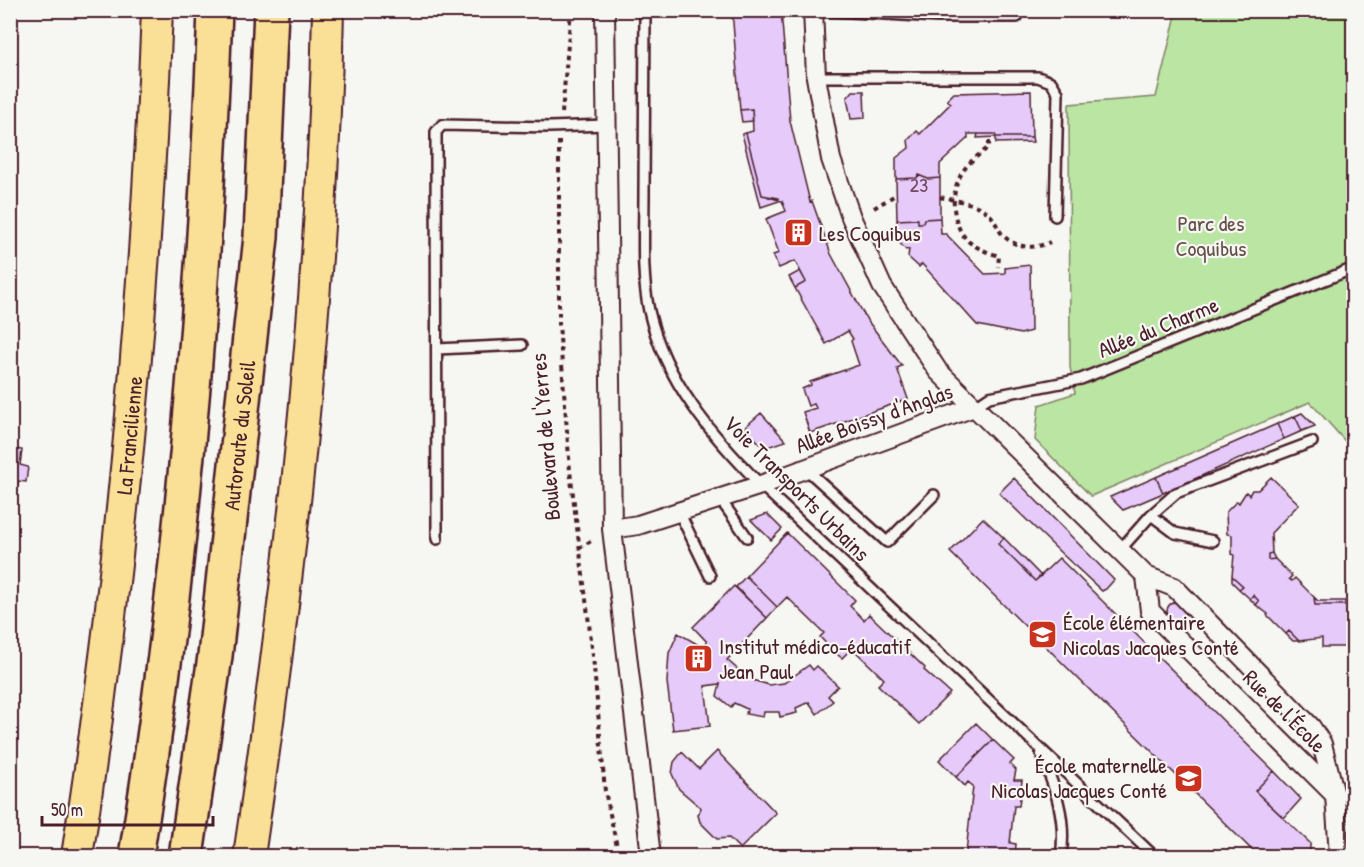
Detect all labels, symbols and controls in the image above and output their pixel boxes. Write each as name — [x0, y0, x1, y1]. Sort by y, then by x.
house number: 23 — [910, 171, 928, 198]
park label: Parc des Coquibus — [1175, 208, 1247, 263]
building icon: Les Coquibus — [782, 217, 814, 249]
place label: Les Coquibus — [819, 218, 921, 248]
street label: Allée du Charme — [1093, 289, 1223, 365]
street label: Boulevard de l'Yerres — [523, 352, 567, 522]
street label: Autoroute du Soleil — [216, 359, 262, 512]
street label: La Francilienne — [109, 375, 150, 496]
street label: Allée Boissy d'Anglas — [792, 376, 956, 460]
street label: Voie Transports Urbains — [717, 408, 877, 568]
place label: École élémentaire Nicolas Jacques Conté — [1063, 607, 1239, 662]
school or university icon: École élémentaire Nicolas Jacques Conté — [1026, 619, 1058, 651]
place label: Institut médico-éducatif Jean Paul — [719, 631, 911, 686]
building icon: Institut médico-éducatif Jean Paul — [682, 643, 714, 675]
street label: Rue de l'École — [1237, 663, 1333, 759]
place label: École maternelle Nicolas Jacques Conté — [991, 750, 1167, 805]
school or university icon: École maternelle Nicolas Jacques Conté — [1172, 762, 1204, 794]
scale bar — [42, 789, 213, 827]
text: 50 m — [51, 797, 83, 822]

